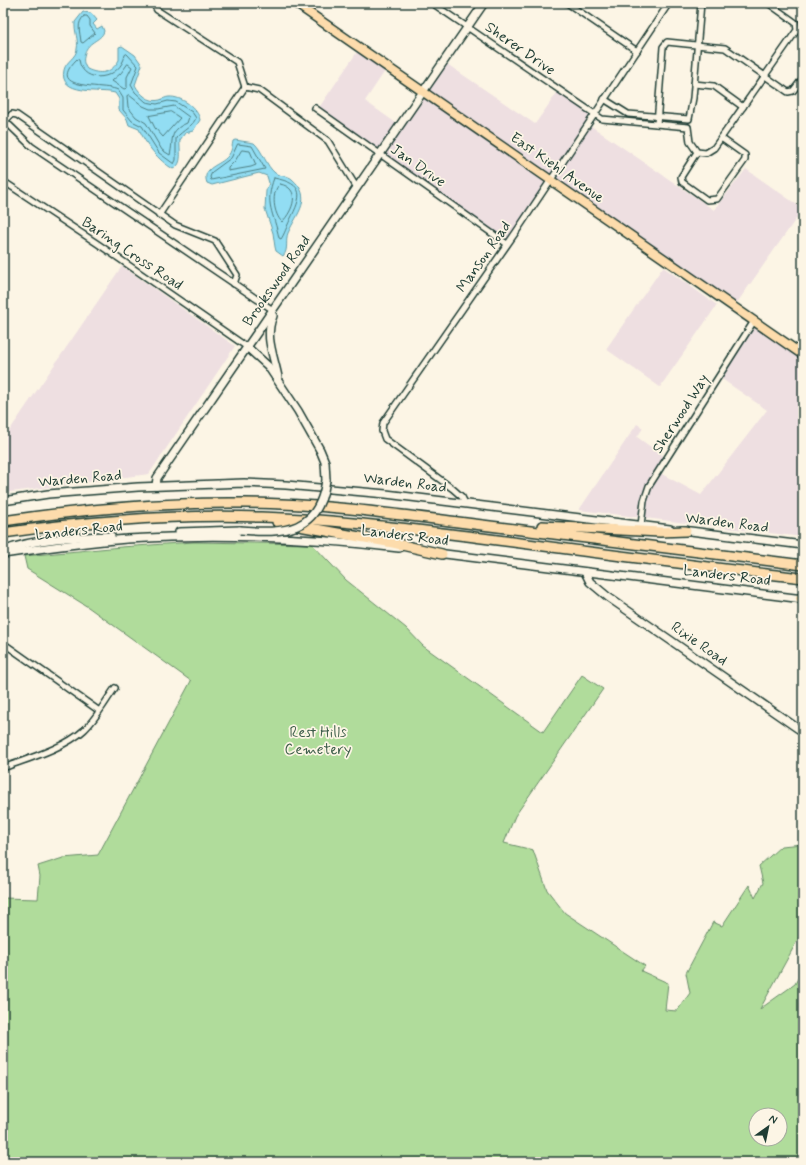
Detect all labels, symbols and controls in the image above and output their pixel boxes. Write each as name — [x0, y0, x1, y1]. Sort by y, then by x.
street label: Sherer Drive — [481, 17, 559, 81]
street label: East Kiehl Avenue — [506, 128, 608, 208]
street label: Jan Drive — [386, 140, 450, 192]
street label: Baring Cross Road — [77, 213, 187, 295]
street label: Manson Road — [452, 217, 516, 297]
street label: Brookswood Road — [238, 232, 316, 330]
street label: Sherwood Way — [648, 370, 714, 458]
street label: Warden Road — [38, 465, 122, 493]
street label: Warden Road — [362, 468, 448, 498]
street label: Warden Road — [684, 508, 770, 538]
street label: Landers Road — [34, 516, 124, 546]
street label: Landers Road — [360, 521, 450, 551]
street label: Landers Road — [682, 561, 772, 591]
street label: Rixie Road — [667, 617, 731, 671]
park label: Rest Hills Cemetery — [285, 723, 352, 760]
north arrow — [748, 1107, 788, 1147]
text: N — [766, 1112, 780, 1127]

